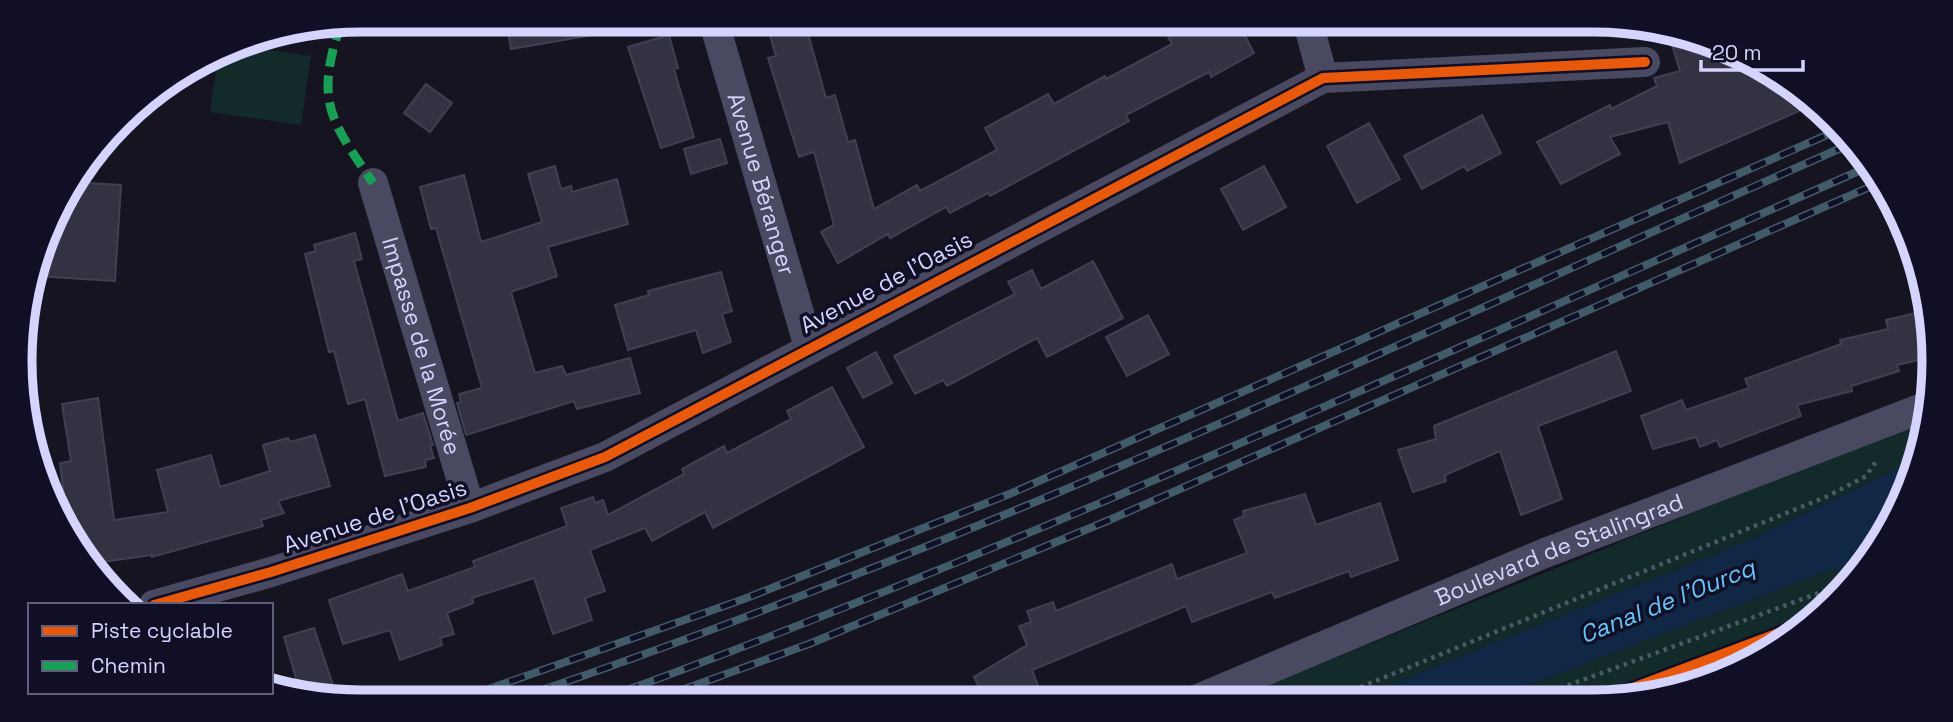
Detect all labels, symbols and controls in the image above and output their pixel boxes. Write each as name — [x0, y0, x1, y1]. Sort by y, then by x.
scale bar — [1701, 28, 1802, 72]
text: 20 m — [1712, 39, 1762, 66]
street label: Avenue Béranger — [720, 89, 802, 279]
street label: Avenue de l'Oasis — [795, 224, 977, 340]
street label: Impasse de la Morée — [375, 233, 468, 458]
street label: Avenue de l'Oasis — [279, 472, 471, 560]
street label: Boulevard de Stalingrad — [1430, 486, 1687, 613]
water label: Canal de l'Ourcq — [1575, 551, 1761, 650]
legend — [28, 603, 273, 694]
text: Piste cyclable — [91, 617, 233, 644]
text: Chemin — [91, 652, 166, 679]

